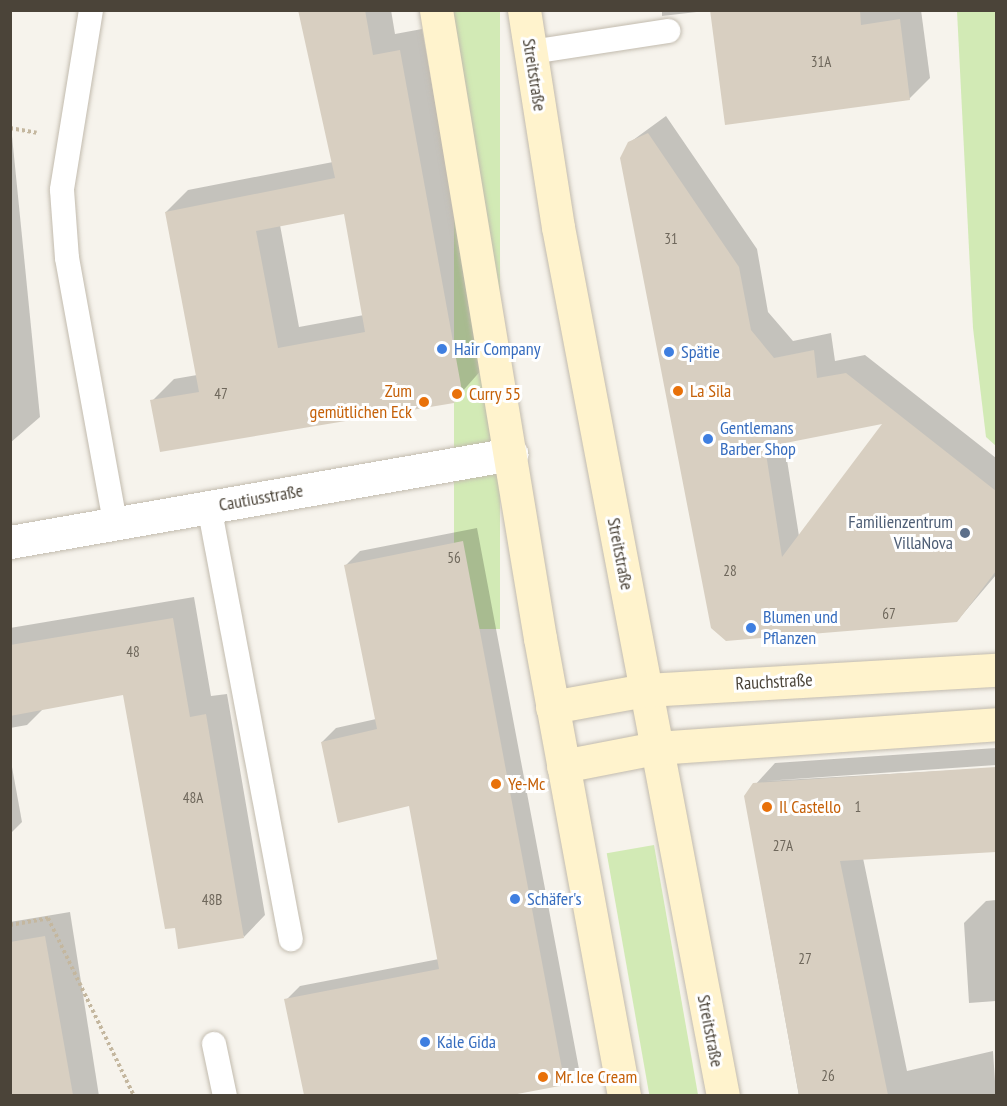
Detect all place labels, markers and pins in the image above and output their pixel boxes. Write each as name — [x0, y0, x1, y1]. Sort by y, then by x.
place label: Hair Company — [454, 338, 540, 360]
place label: Spätie — [681, 341, 720, 363]
marker: Hair Company — [435, 342, 449, 356]
marker: Spätie — [662, 345, 676, 359]
place label: La Sila — [690, 380, 731, 402]
place label: Zum gemütlichen Eck — [310, 381, 412, 424]
place label: Curry 55 — [469, 383, 521, 405]
marker: La Sila — [671, 384, 685, 398]
marker: Curry 55 — [450, 387, 464, 401]
marker: Zum gemütlichen Eck — [417, 395, 431, 409]
place label: Gentlemans Barber Shop — [720, 418, 796, 460]
marker: Gentlemans Barber Shop — [701, 432, 715, 446]
place label: Familienzentrum VillaNova — [848, 512, 953, 554]
marker: Familienzentrum VillaNova — [958, 526, 972, 540]
place label: Blumen und Pflanzen — [763, 607, 838, 650]
marker: Blumen und Pflanzen — [744, 621, 758, 635]
place label: Ye-Mc — [508, 773, 545, 795]
marker: Ye-Mc — [489, 777, 503, 791]
place label: Il Castello — [779, 796, 841, 818]
marker: Il Castello — [760, 800, 774, 814]
place label: Schäfer's — [527, 888, 581, 910]
marker: Schäfer's — [508, 892, 522, 906]
place label: Kale Gida — [437, 1031, 496, 1053]
marker: Kale Gida — [418, 1035, 432, 1049]
place label: Mr. Ice Cream — [555, 1066, 638, 1088]
marker: Mr. Ice Cream — [536, 1070, 550, 1084]

